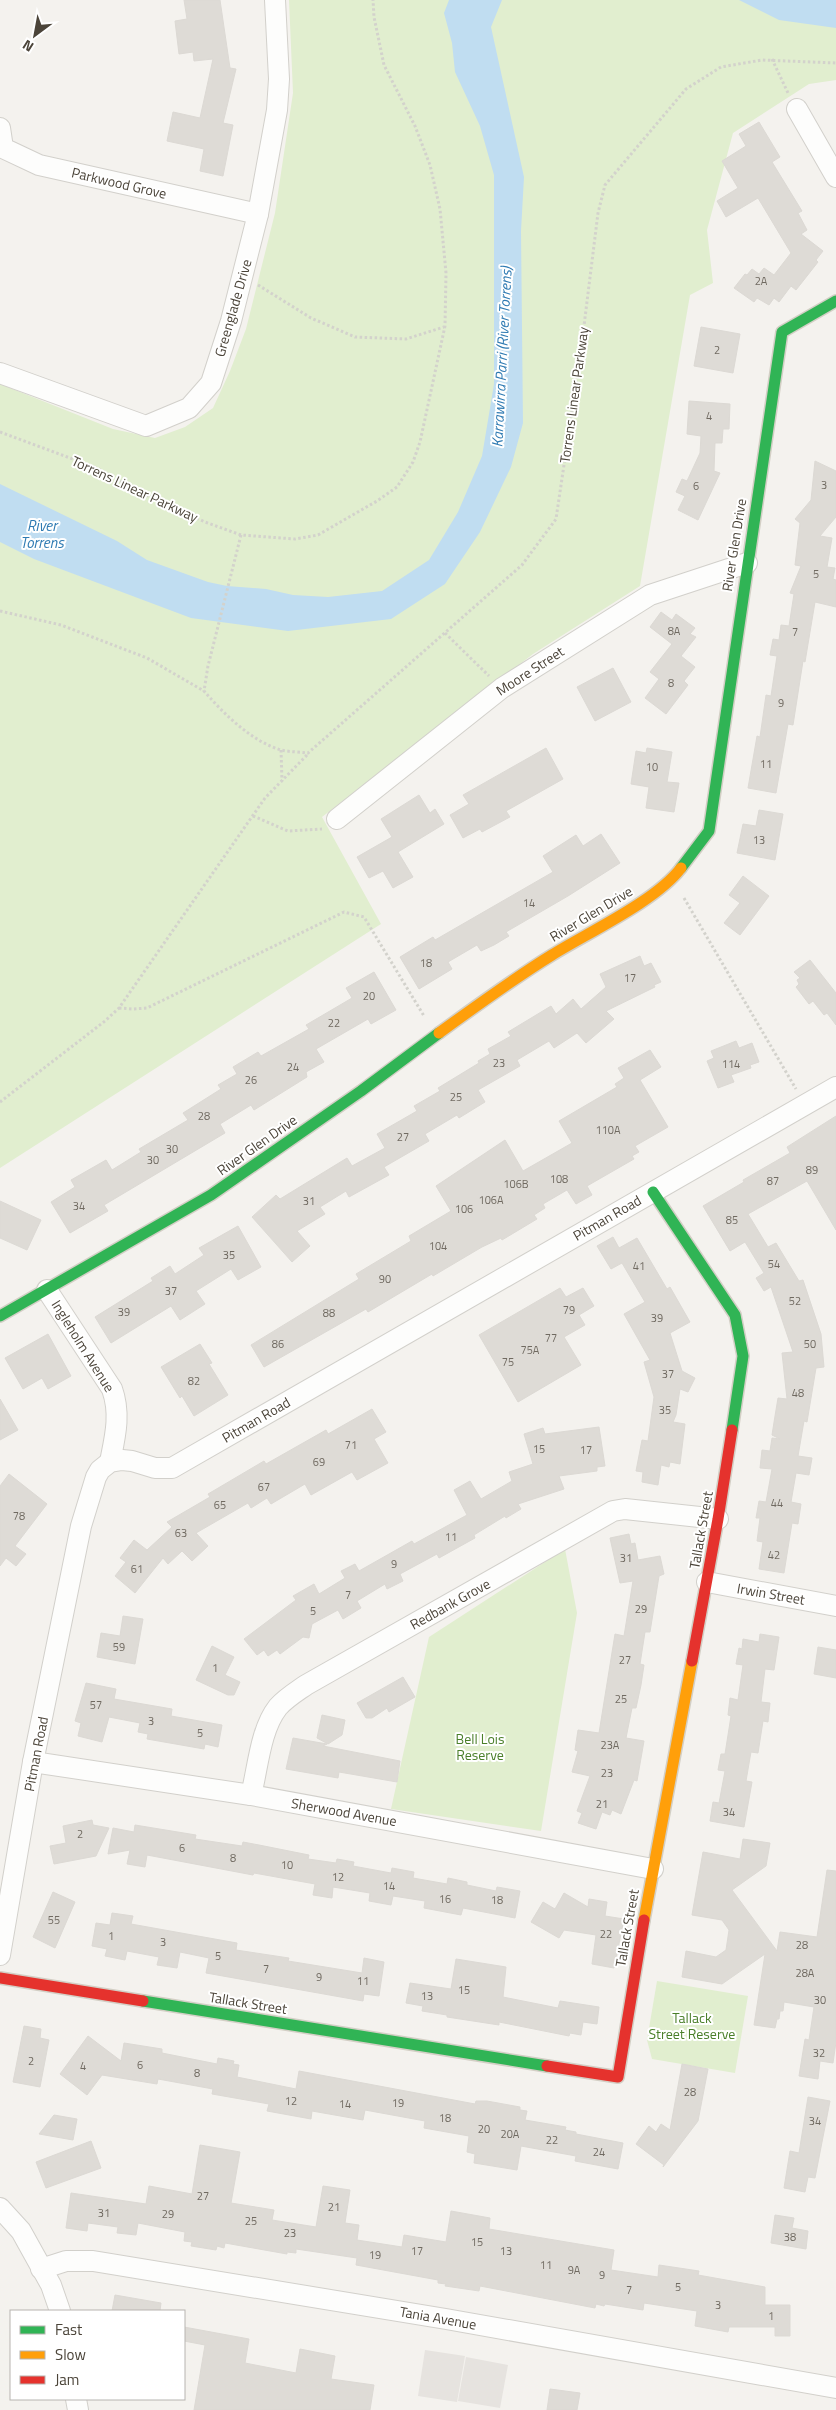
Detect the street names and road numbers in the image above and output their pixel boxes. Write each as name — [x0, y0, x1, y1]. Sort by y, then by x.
street label: Parkwood Grove — [70, 161, 169, 204]
street label: Greenglade Drive — [209, 257, 256, 359]
street label: Torrens Linear Parkway — [554, 325, 594, 465]
street label: Torrens Linear Parkway — [68, 450, 202, 527]
street label: River Glen Drive — [716, 497, 751, 593]
street label: Moore Street — [492, 641, 568, 700]
street label: River Glen Drive — [545, 881, 636, 947]
street label: River Glen Drive — [212, 1109, 301, 1180]
street label: Pitman Road — [569, 1189, 645, 1246]
street label: Ingleholm Avenue — [47, 1296, 120, 1396]
street label: Pitman Road — [218, 1391, 294, 1448]
street label: Tallack Street — [683, 1489, 718, 1570]
street label: Redbank Grove — [406, 1573, 494, 1634]
street label: Irwin Street — [735, 1577, 807, 1610]
street label: Pitman Road — [18, 1715, 53, 1793]
street label: Sherwood Avenue — [290, 1792, 398, 1831]
street label: Tallack Street — [609, 1887, 644, 1968]
street label: Tallack Street — [208, 1986, 289, 2019]
street label: Tania Avenue — [398, 2300, 478, 2335]

